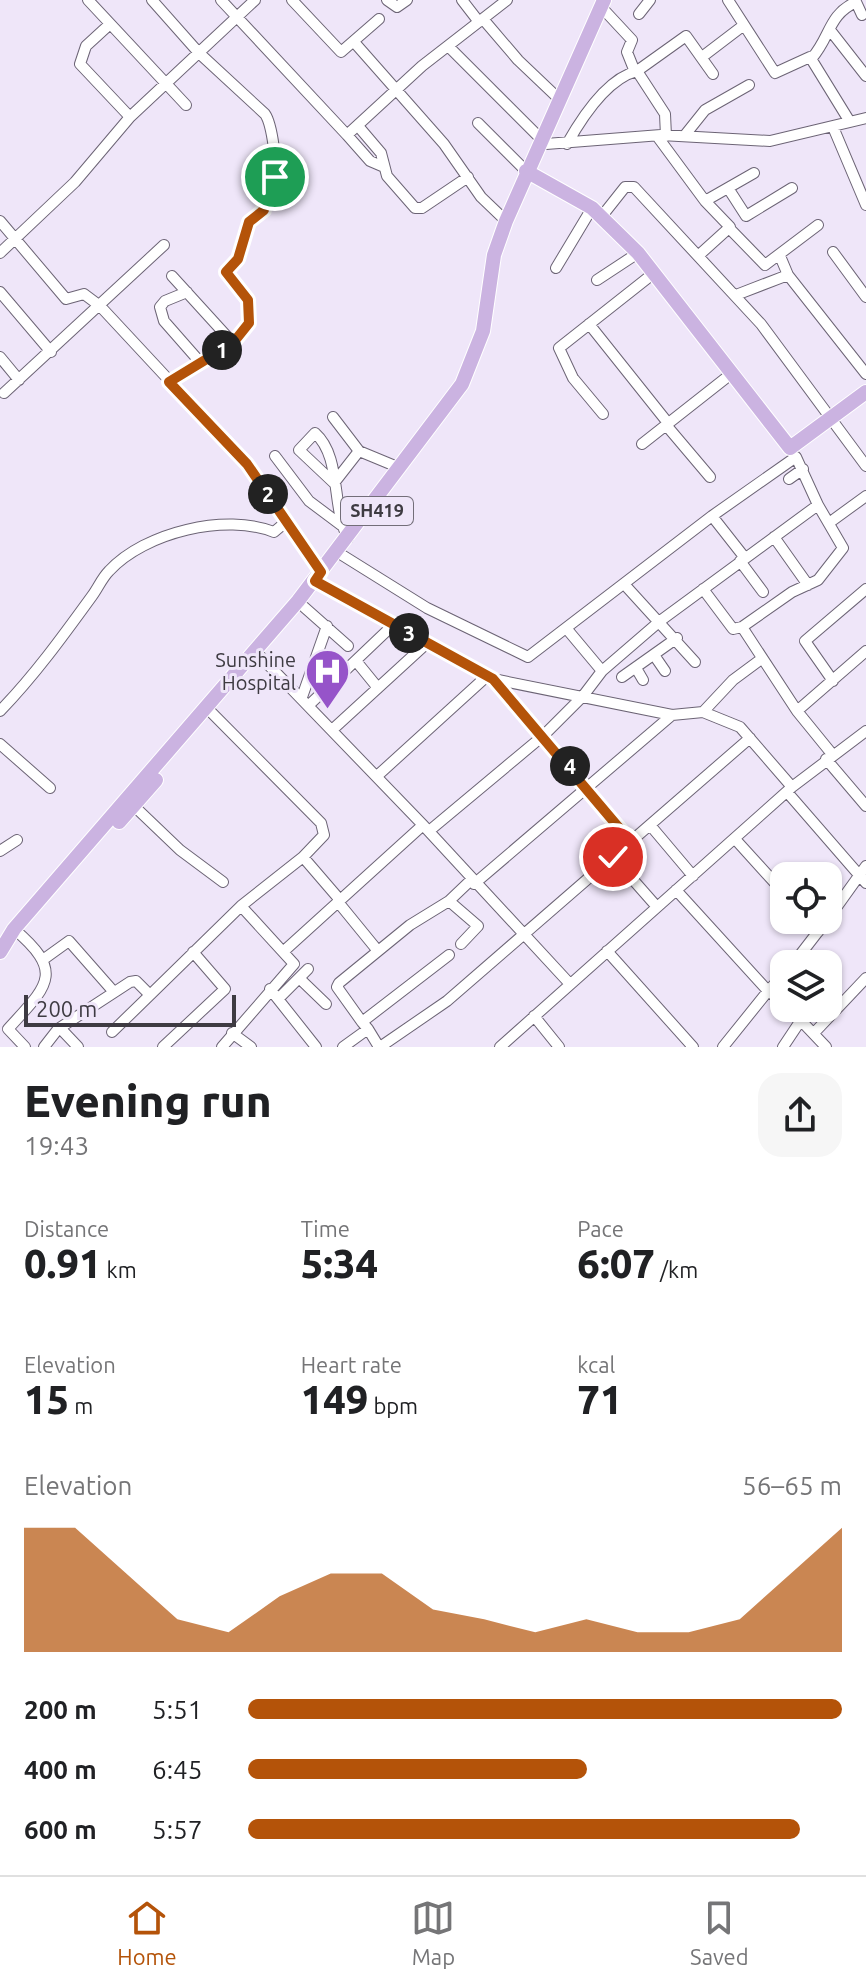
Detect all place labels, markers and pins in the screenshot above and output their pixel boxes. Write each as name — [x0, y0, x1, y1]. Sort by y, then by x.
pin — [241, 143, 309, 211]
pin: 1 — [202, 330, 242, 370]
pin: 2 — [248, 474, 288, 514]
pin: 3 — [389, 613, 429, 653]
hospital icon: Sunshine Hospital — [303, 647, 351, 710]
place label: Sunshine Hospital — [215, 648, 296, 694]
pin: 4 — [550, 746, 590, 786]
pin — [579, 823, 647, 891]

